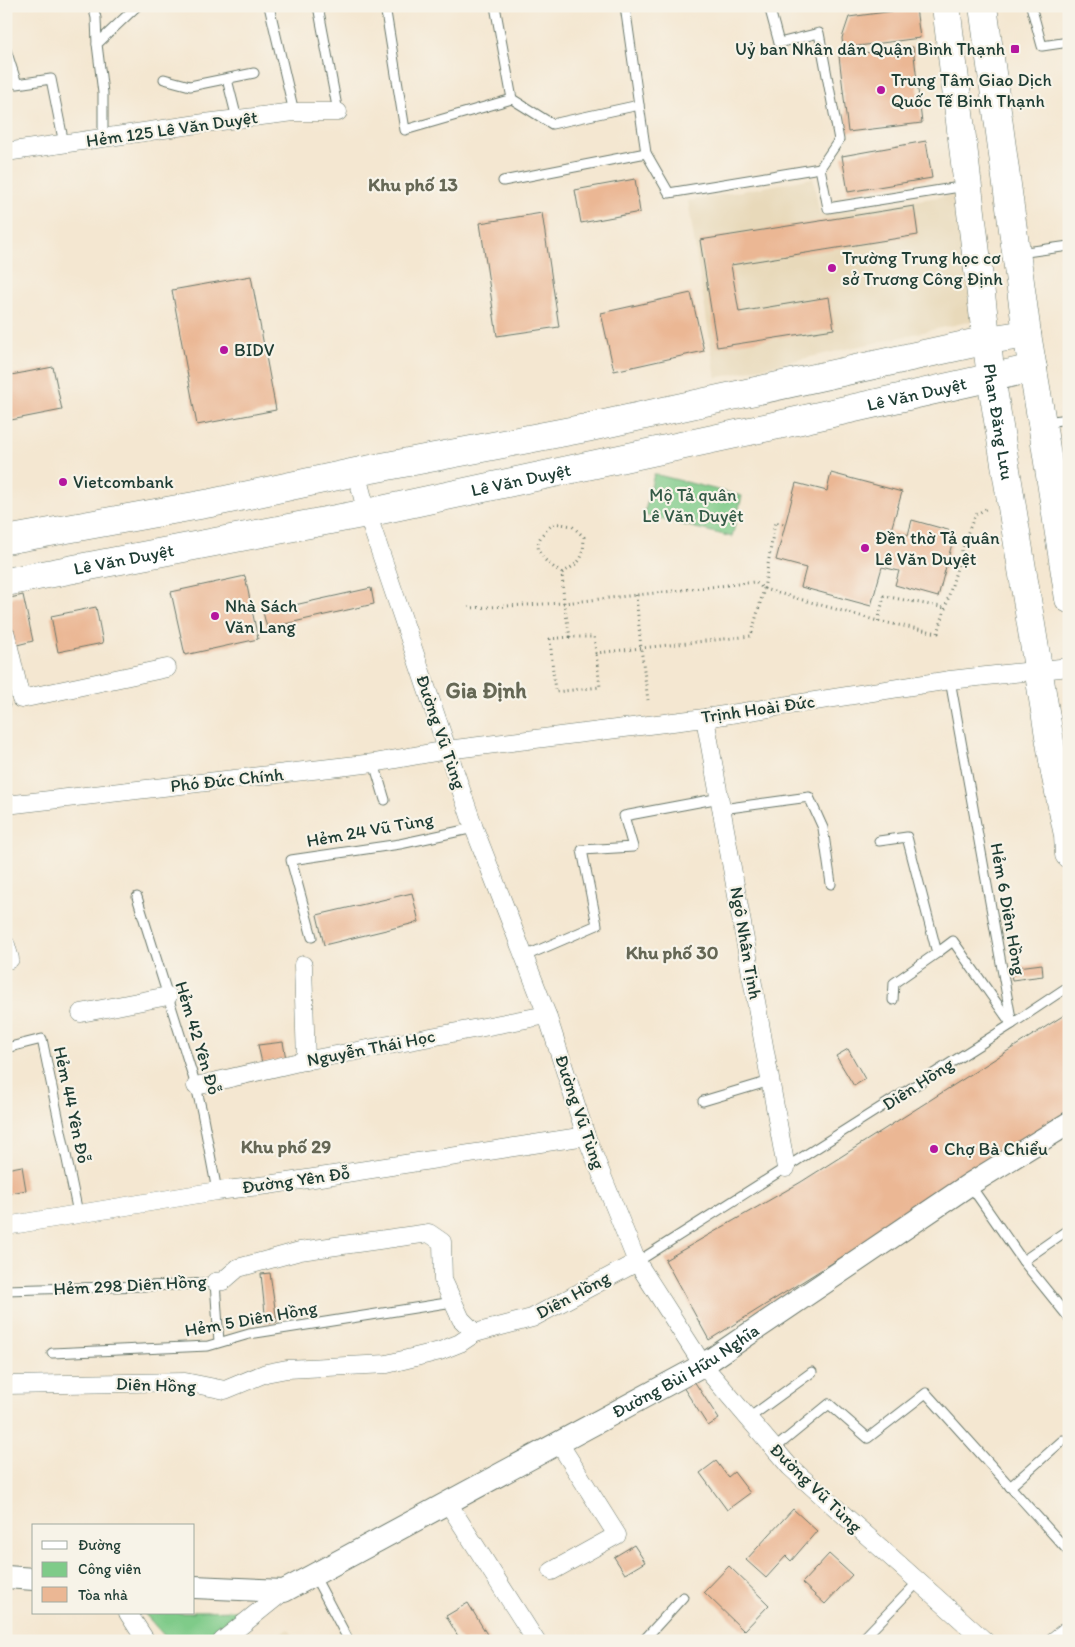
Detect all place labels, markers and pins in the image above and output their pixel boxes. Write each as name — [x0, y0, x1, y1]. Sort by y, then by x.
place label: Uỷ ban Nhân dân Quận Bình Thạnh — [735, 38, 1005, 60]
marker: Uỷ ban Nhân dân Quận Bình Thạnh — [1009, 43, 1021, 55]
place label: Trung Tâm Giao Dịch Quốc Tế Binh Thạnh — [891, 69, 1052, 112]
marker: Trung Tâm Giao Dịch Quốc Tế Binh Thạnh — [875, 84, 887, 96]
place label: Trường Trung học cơ sở Trương Công Định — [842, 247, 1003, 290]
marker: Trường Trung học cơ sở Trương Công Định — [826, 262, 838, 274]
place label: BIDV — [234, 339, 275, 361]
marker: BIDV — [218, 344, 230, 356]
place label: Vietcombank — [73, 471, 174, 493]
marker: Vietcombank — [57, 476, 69, 488]
place label: Đền thờ Tả quân Lê Văn Duyệt — [875, 527, 1000, 570]
marker: Đền thờ Tả quân Lê Văn Duyệt — [859, 542, 871, 554]
place label: Nhà Sách Văn Lang — [225, 595, 298, 638]
marker: Nhà Sách Văn Lang — [209, 610, 221, 622]
place label: Chợ Bà Chiểu — [944, 1138, 1048, 1160]
marker: Chợ Bà Chiểu — [928, 1143, 940, 1155]

